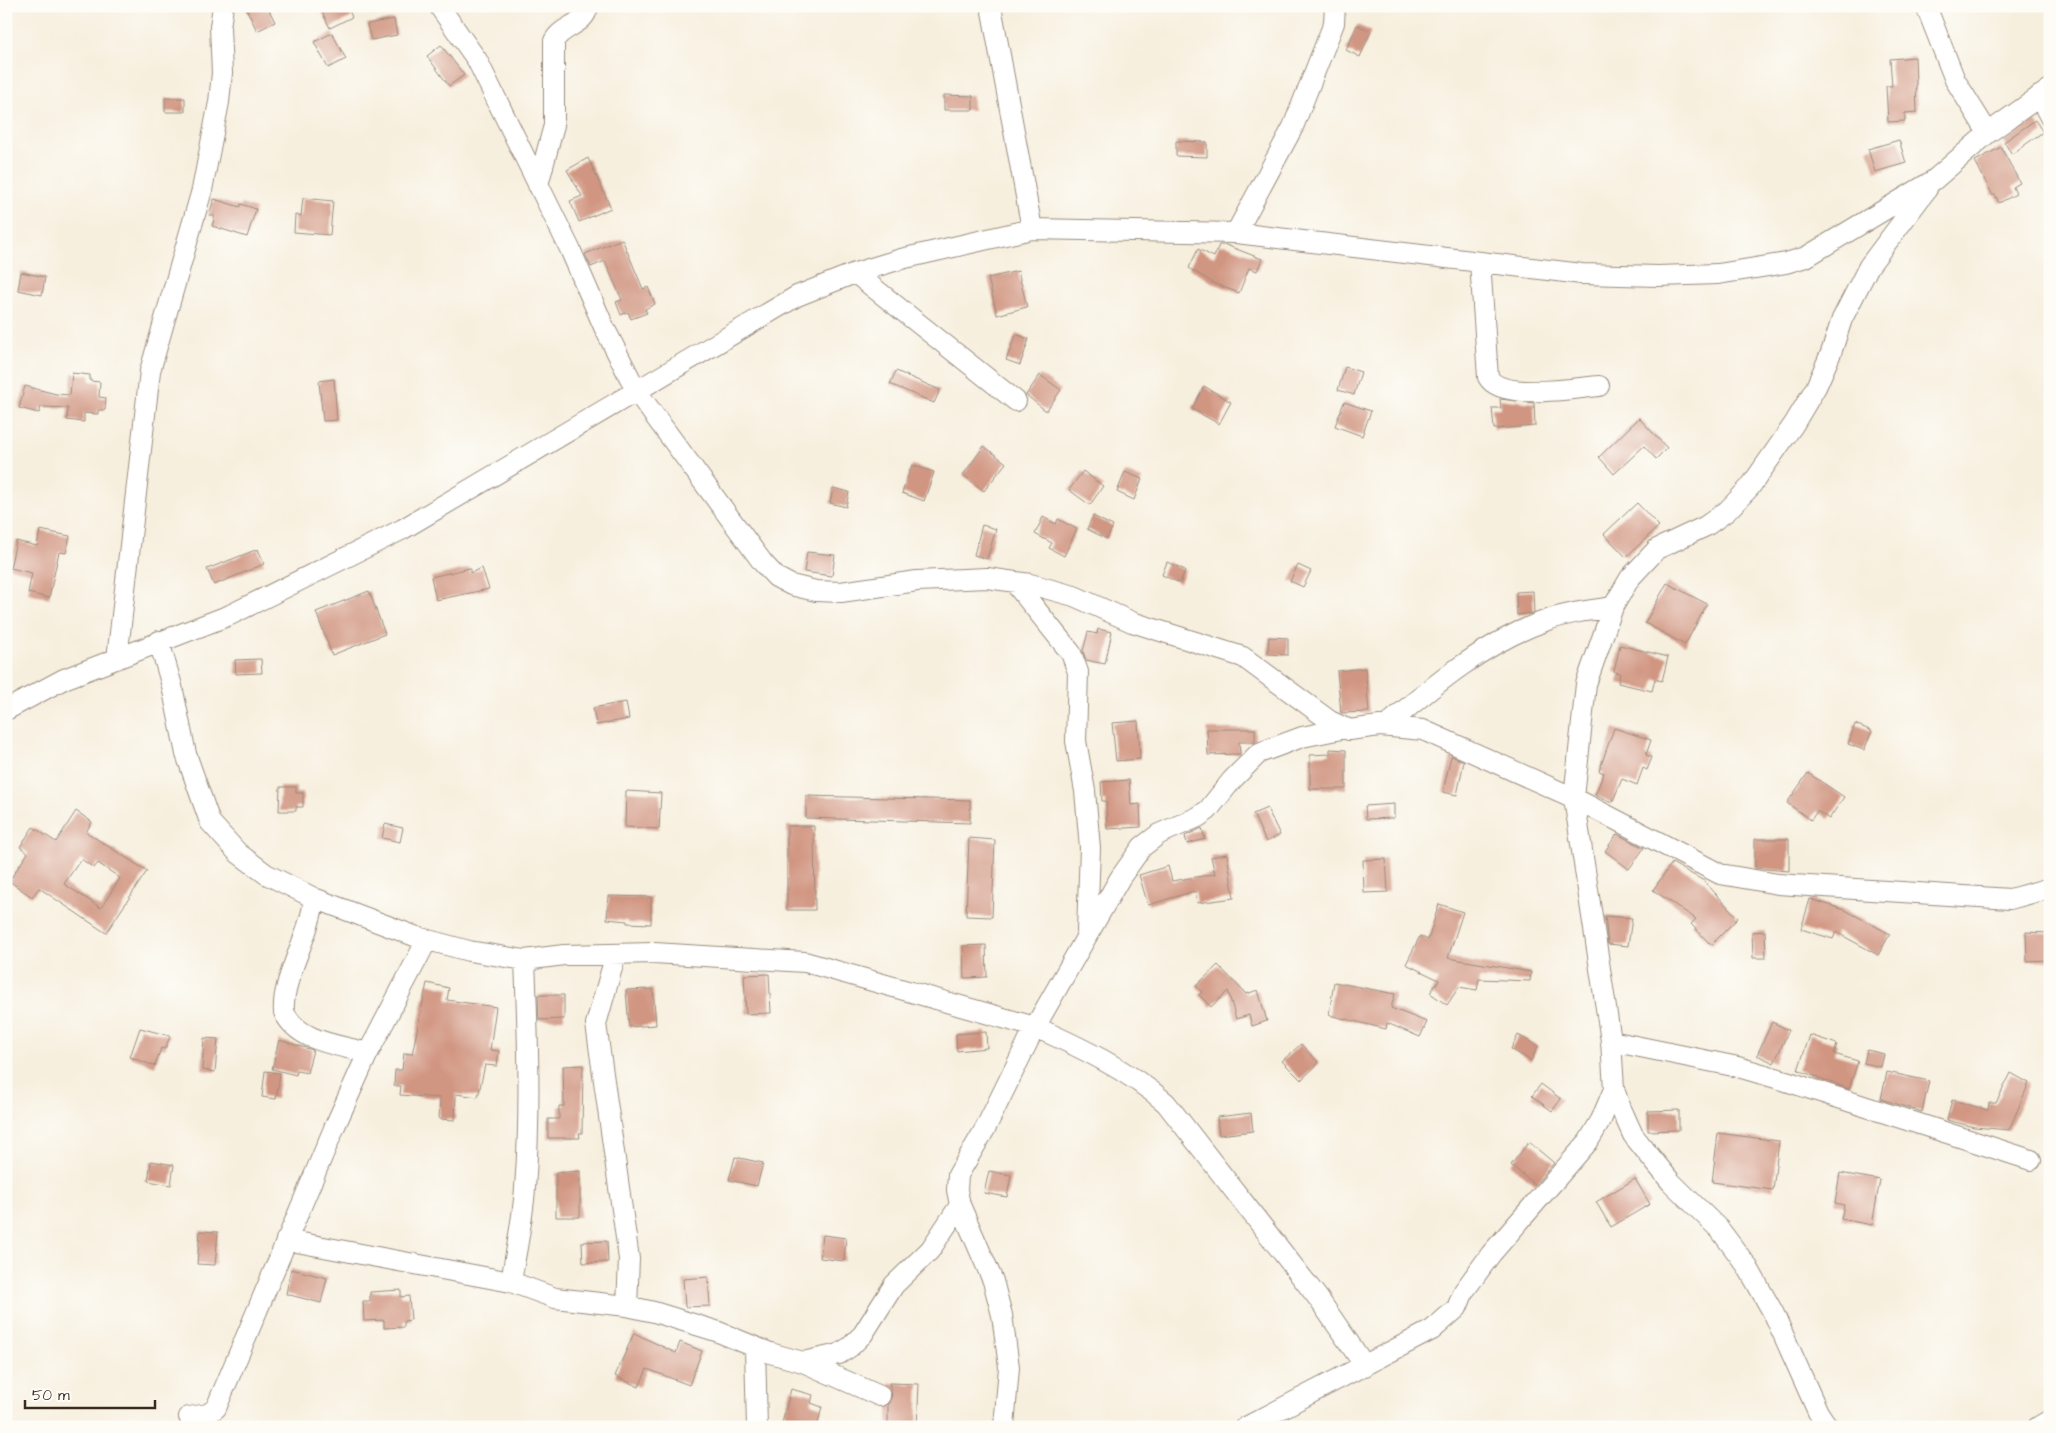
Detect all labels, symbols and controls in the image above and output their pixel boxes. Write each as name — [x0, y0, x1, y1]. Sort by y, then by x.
scale bar — [25, 1378, 155, 1410]
text: 50 m — [32, 1385, 70, 1406]

